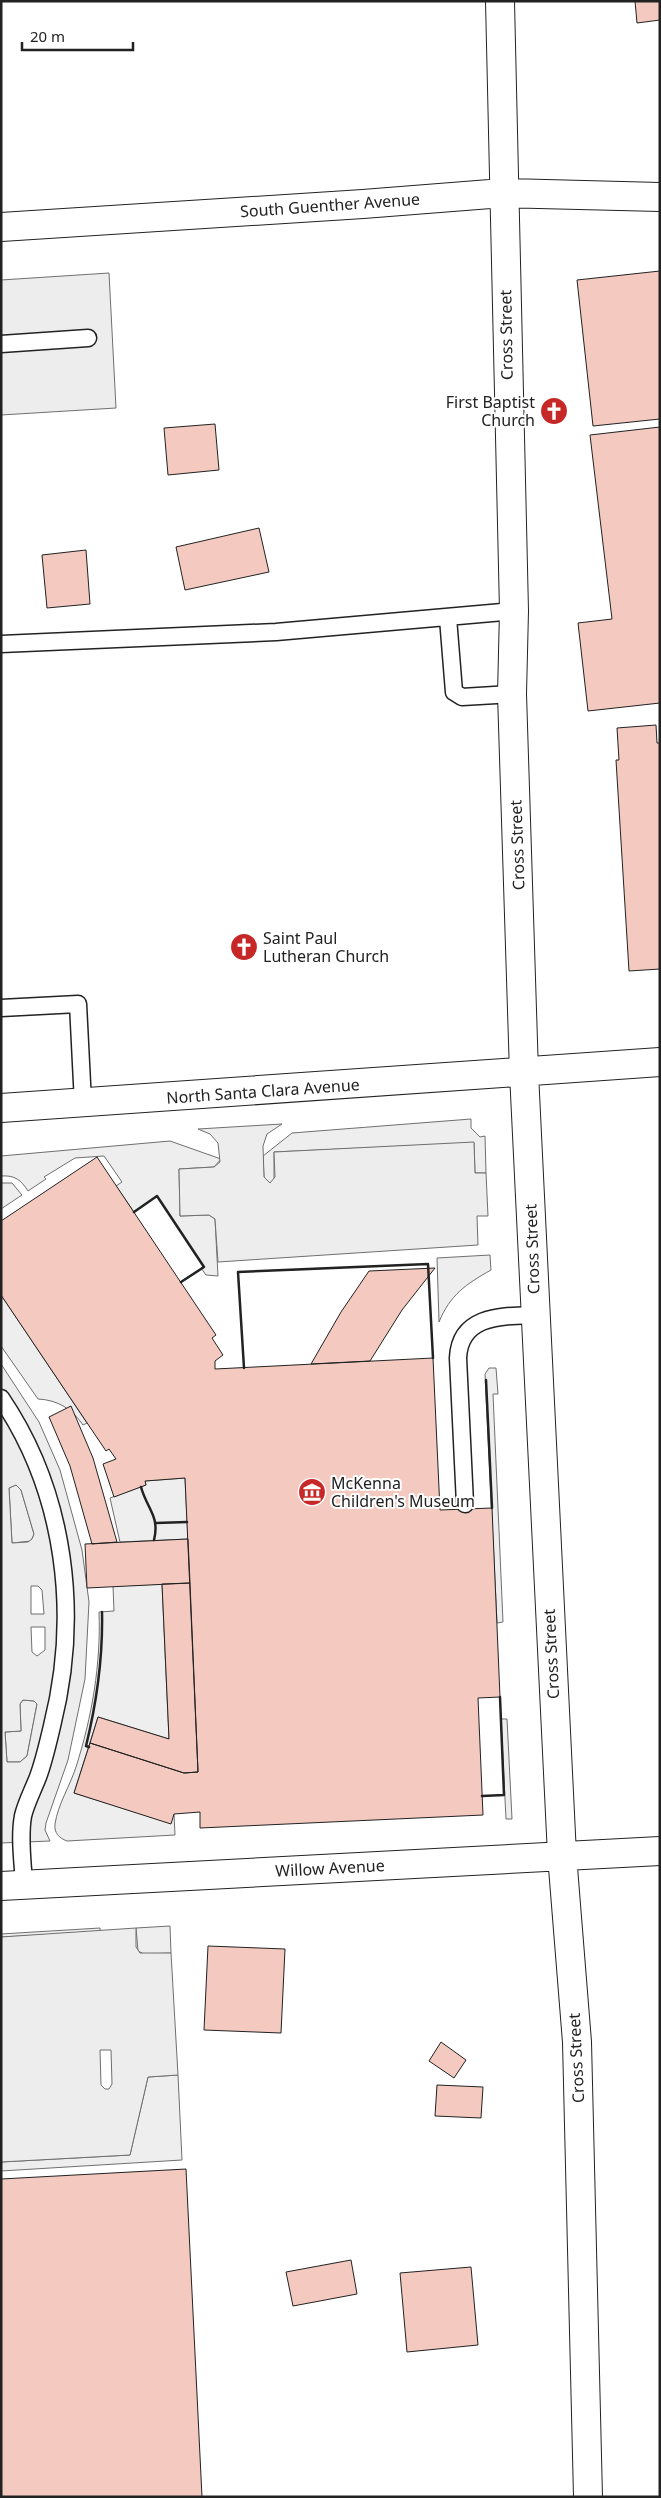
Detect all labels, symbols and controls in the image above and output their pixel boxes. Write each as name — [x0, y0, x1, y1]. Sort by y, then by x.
scale bar — [22, 20, 134, 52]
text: 20 m — [30, 26, 65, 46]
street label: South Guenther Avenue — [239, 188, 421, 222]
street label: Cross Street — [494, 289, 518, 380]
place label: First Baptist Church — [446, 391, 535, 431]
church icon: First Baptist Church — [539, 396, 569, 426]
street label: Cross Street — [504, 799, 530, 890]
place label: Saint Paul Lutheran Church — [263, 927, 389, 967]
church icon: Saint Paul Lutheran Church — [229, 932, 259, 962]
street label: North Santa Clara Avenue — [166, 1073, 360, 1109]
street label: Cross Street — [519, 1203, 545, 1294]
place label: McKenna Children's Museum — [331, 1472, 475, 1512]
museum icon: McKenna Children's Museum — [297, 1477, 327, 1507]
street label: Cross Street — [538, 1608, 564, 1700]
street label: Willow Avenue — [275, 1854, 385, 1882]
street label: Cross Street — [563, 2012, 589, 2104]

